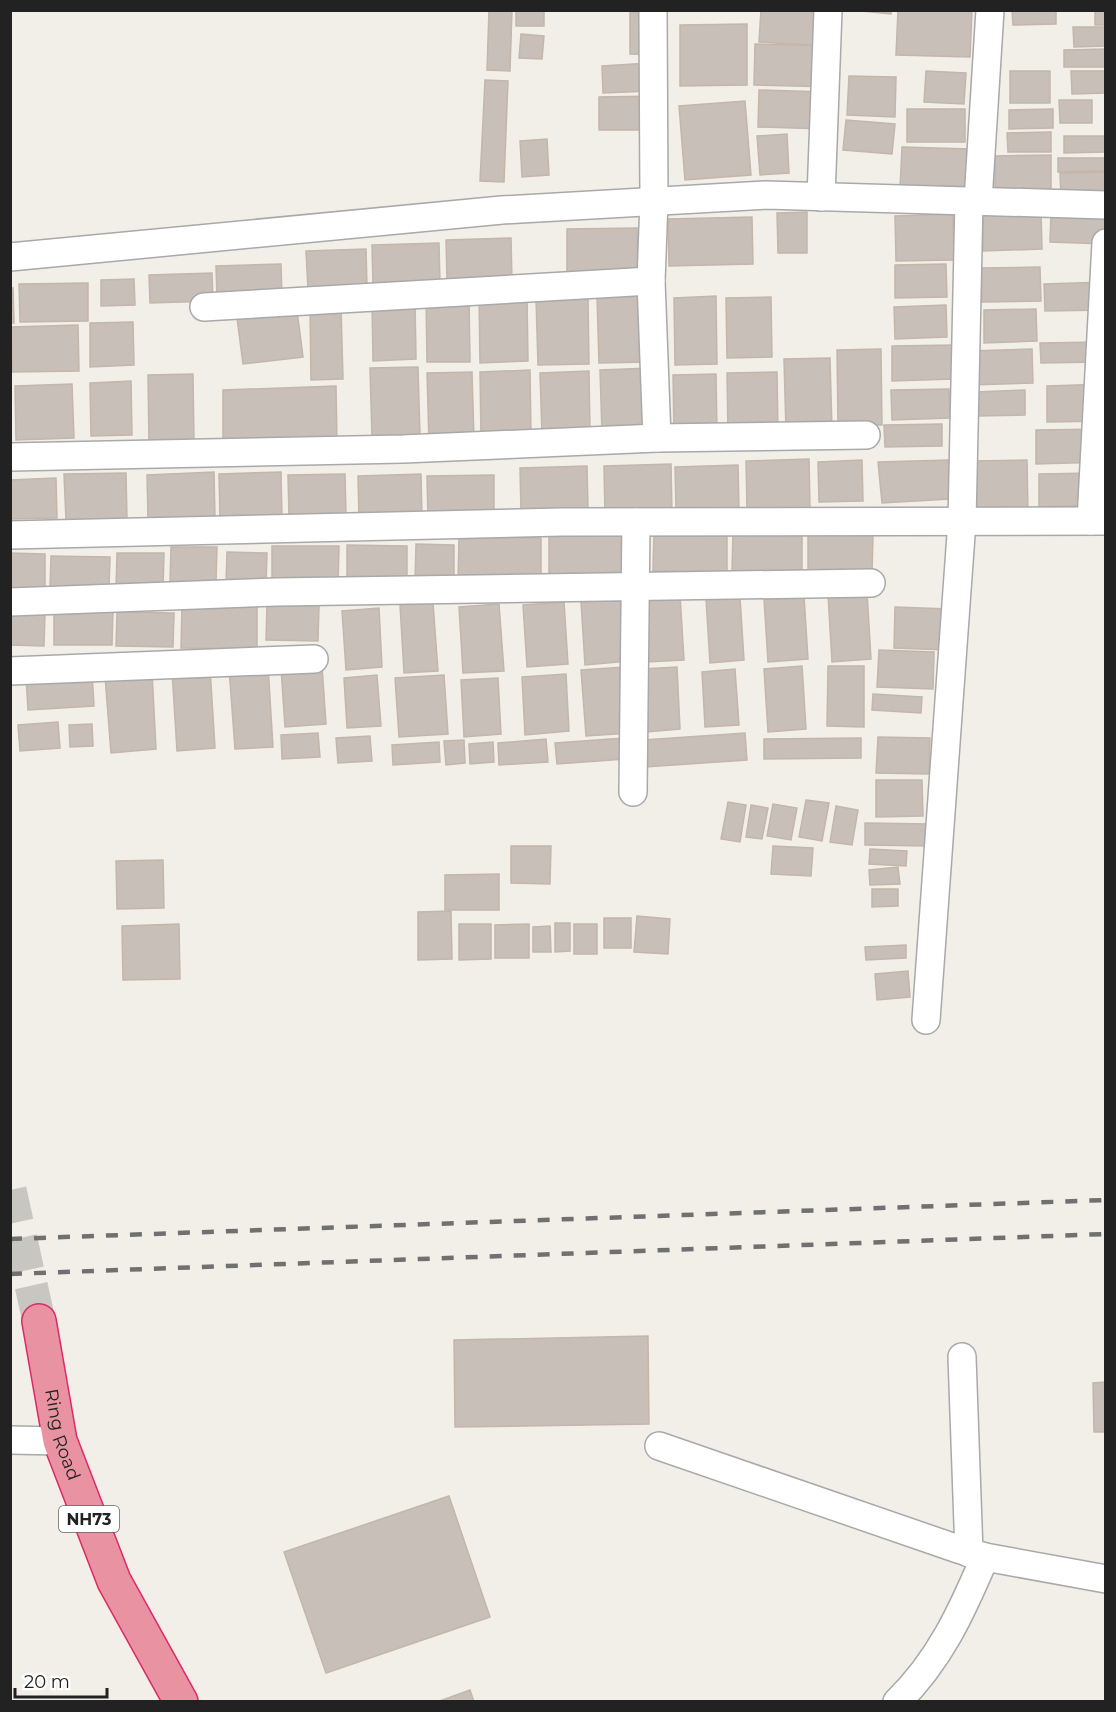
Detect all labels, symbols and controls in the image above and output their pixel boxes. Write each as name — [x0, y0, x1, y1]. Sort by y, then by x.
street label: Ring Road — [40, 1387, 85, 1483]
road number: NH73 — [59, 1506, 119, 1532]
scale bar — [15, 1661, 106, 1699]
text: 20 m — [24, 1671, 70, 1693]

